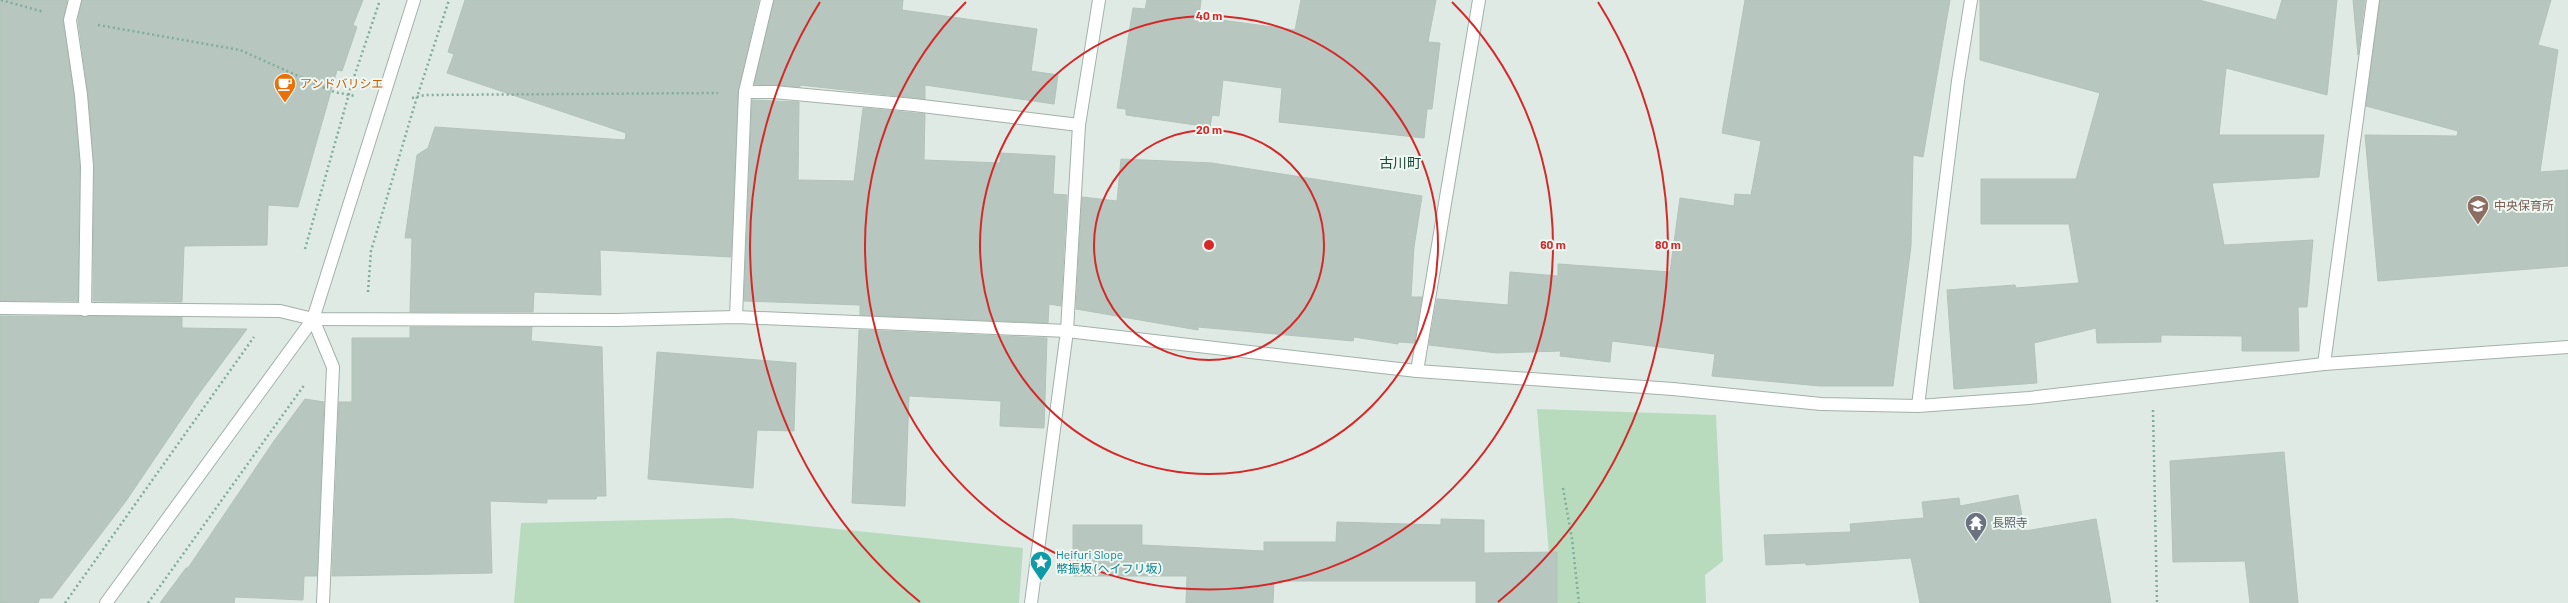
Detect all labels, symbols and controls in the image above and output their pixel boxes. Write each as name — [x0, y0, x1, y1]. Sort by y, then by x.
text: 40 m — [1196, 8, 1222, 22]
cafe icon: アンドバリシエ — [272, 71, 298, 104]
place label: アンドバリシエ — [300, 76, 384, 90]
text: 20 m — [1196, 122, 1222, 136]
district label: 古川町 — [1379, 154, 1421, 171]
school or university icon: 中央保育所 — [2465, 193, 2491, 226]
place label: 中央保育所 — [2494, 198, 2554, 212]
text: 60 m — [1540, 237, 1566, 251]
text: 80 m — [1655, 237, 1681, 251]
centre of rings — [1202, 238, 1216, 252]
temple icon: 長照寺 — [1963, 510, 1989, 543]
place label: 長照寺 — [1992, 515, 2028, 529]
place label: Heifuri Slope 幣振坂 (ヘイフリ坂） — [1056, 547, 1170, 575]
place icon: Heifuri Slope 幣振坂 (ヘイフリ坂） — [1028, 549, 1054, 582]

